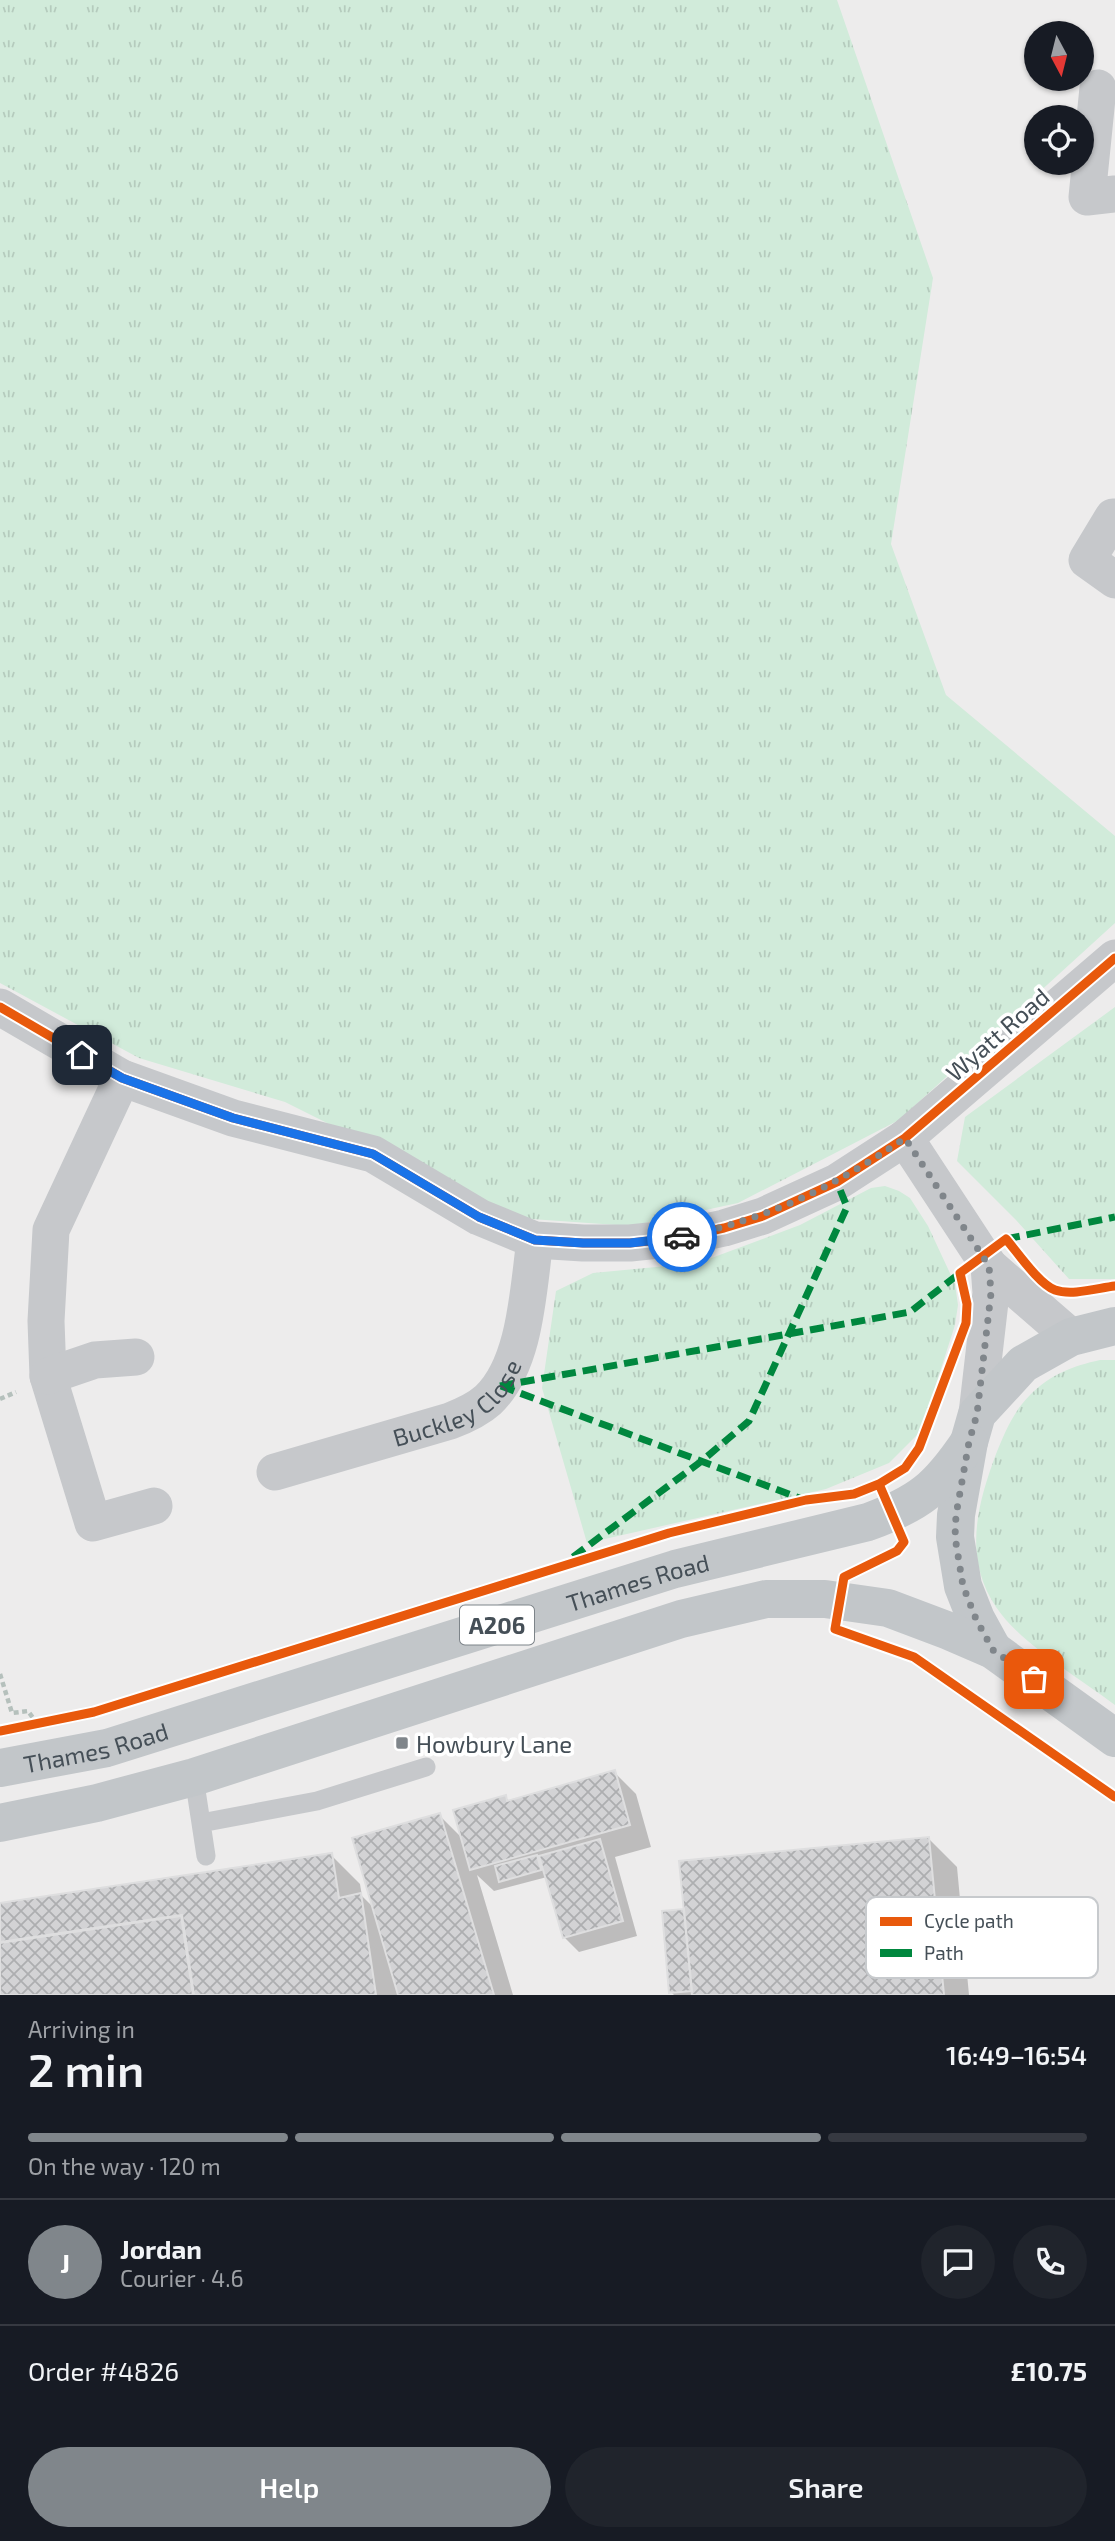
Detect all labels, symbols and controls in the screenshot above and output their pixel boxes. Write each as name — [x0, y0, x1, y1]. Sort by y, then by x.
north arrow — [1024, 21, 1094, 91]
map controls — [1024, 21, 1094, 175]
button: locate — [1024, 105, 1094, 175]
street label: Wyatt Road — [939, 981, 1055, 1087]
pin — [52, 1025, 112, 1085]
icon: home — [63, 1036, 101, 1074]
courier — [647, 1202, 717, 1272]
icon: car — [663, 1218, 701, 1256]
street label: Buckley Close — [389, 1355, 526, 1451]
street label: Thames Road — [563, 1547, 712, 1617]
road number: A206 — [460, 1606, 534, 1644]
pin — [1004, 1649, 1064, 1709]
icon: bag — [1015, 1660, 1053, 1698]
street label: Thames Road — [21, 1715, 172, 1778]
place label: Howbury Lane — [416, 1729, 572, 1758]
marker: Howbury Lane — [394, 1735, 410, 1751]
legend — [866, 1897, 1098, 1978]
text: Cycle path — [924, 1909, 1014, 1932]
text: Path — [924, 1941, 964, 1964]
text: Arriving in — [28, 2015, 135, 2043]
text: 16:49–16:54 — [946, 2039, 1087, 2070]
text: 2 min — [28, 2041, 144, 2096]
text: On the way · 120 m — [28, 2152, 221, 2180]
button: chat — [921, 2225, 995, 2299]
button: phone — [1013, 2225, 1087, 2299]
text: Jordan — [120, 2233, 202, 2264]
text: J — [60, 2247, 70, 2278]
text: Courier · 4.6 — [120, 2264, 244, 2292]
text: Order #4826 — [28, 2355, 179, 2386]
text: £10.75 — [1011, 2355, 1087, 2386]
button: Help — [28, 2447, 551, 2527]
button: Share — [565, 2447, 1087, 2527]

